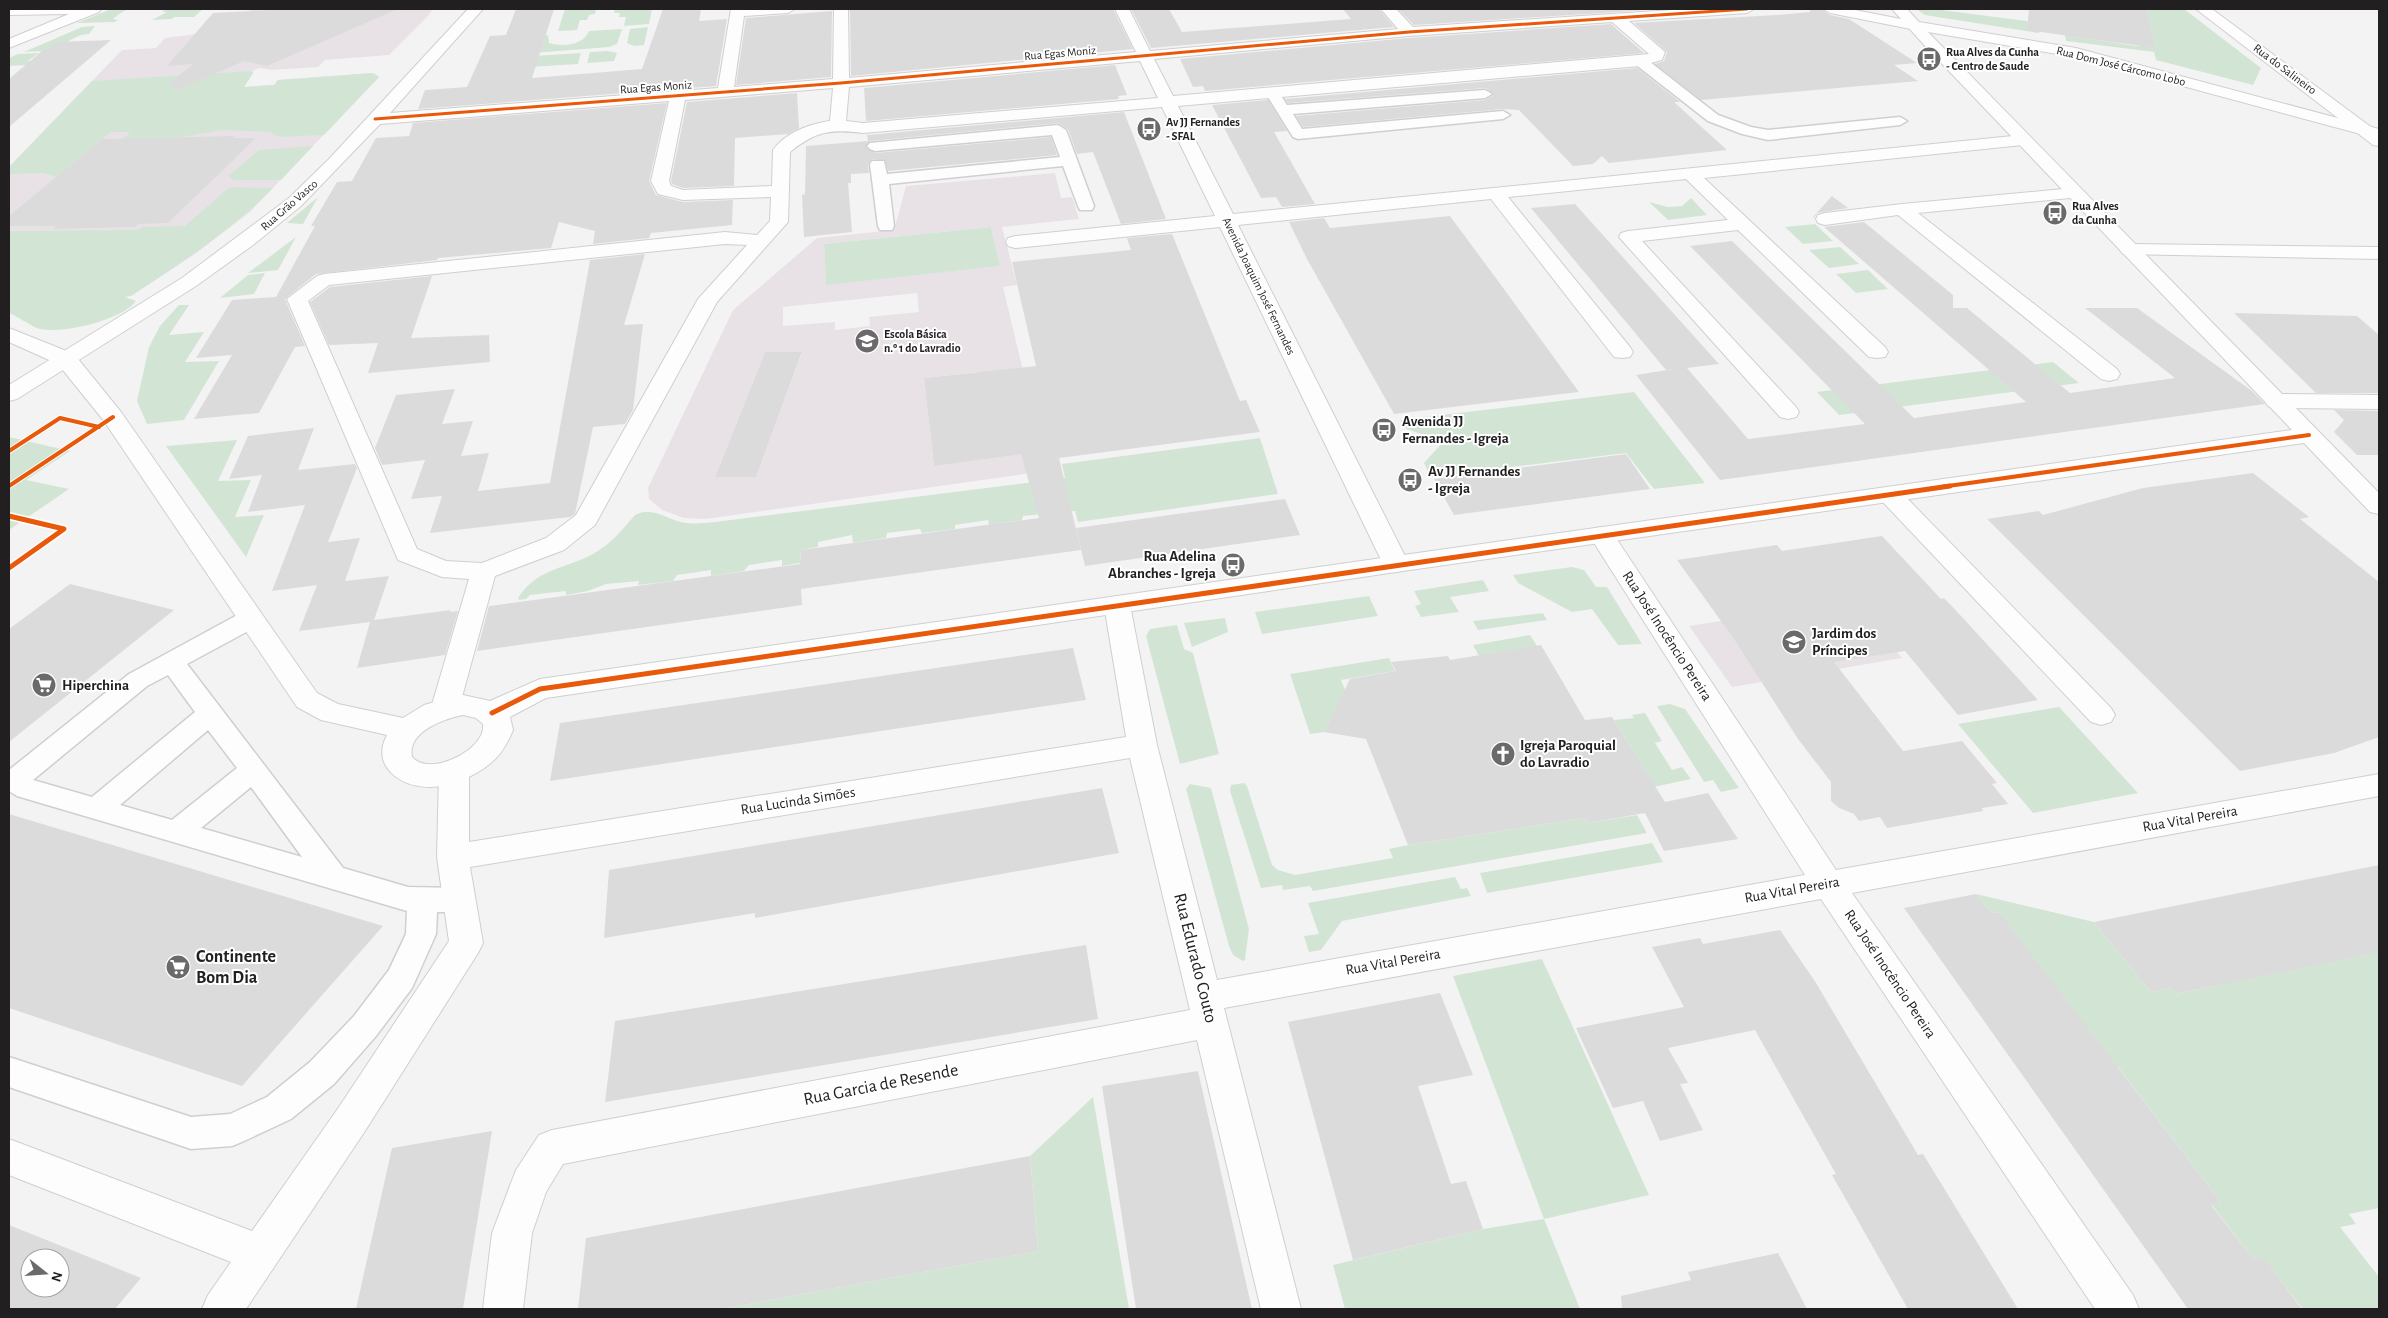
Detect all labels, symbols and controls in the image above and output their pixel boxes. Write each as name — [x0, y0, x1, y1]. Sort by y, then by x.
street label: Rua do Salineiro — [2251, 42, 2319, 97]
street label: Rua Egas Moniz — [1024, 44, 1096, 62]
street label: Rua Dom José Cárcomo Lobo — [2055, 44, 2187, 88]
bus stop icon: Rua Alves da Cunha - Centro de Saude — [1916, 46, 1942, 72]
place label: Rua Alves da Cunha - Centro de Saude — [1946, 46, 2039, 72]
street label: Rua Egas Moniz — [620, 78, 692, 95]
bus stop icon: Av JJ Fernandes - SFAL — [1136, 116, 1162, 142]
place label: Av JJ Fernandes - SFAL — [1166, 116, 1240, 142]
street label: Rua Grão Vasco — [258, 177, 320, 233]
bus stop icon: Rua Alves da Cunha — [2042, 200, 2068, 226]
place label: Rua Alves da Cunha — [2072, 200, 2119, 226]
street label: Avenida Joaquim José Fernandes — [1220, 215, 1298, 357]
school or university icon: Escola Básica n.º 1 do Lavradio — [854, 328, 880, 354]
place label: Escola Básica n.º 1 do Lavradio — [884, 328, 961, 354]
place label: Avenida JJ Fernandes - Igreja — [1402, 414, 1509, 446]
bus stop icon: Avenida JJ Fernandes - Igreja — [1371, 417, 1397, 443]
place label: Av JJ Fernandes - Igreja — [1428, 464, 1521, 496]
bus stop icon: Av JJ Fernandes - Igreja — [1397, 467, 1423, 493]
place label: Rua Adelina Abranches - Igreja — [1108, 549, 1216, 581]
bus stop icon: Rua Adelina Abranches - Igreja — [1220, 552, 1246, 578]
street label: Rua José Inocêncio Pereira — [1619, 568, 1715, 704]
place label: Jardim dos Príncipes — [1812, 626, 1877, 658]
school or university icon: Jardim dos Príncipes — [1781, 629, 1807, 655]
supermarket icon: Hiperchina — [31, 672, 57, 698]
place label: Hiperchina — [62, 678, 129, 693]
place label: Igreja Paroquial do Lavradio — [1520, 738, 1616, 770]
church icon: Igreja Paroquial do Lavradio — [1490, 741, 1516, 767]
street label: Rua Lucinda Simões — [740, 785, 856, 817]
street label: Rua Vital Pereira — [2141, 803, 2239, 835]
street label: Rua Vital Pereira — [1743, 874, 1841, 906]
street label: Rua Edurado Couto — [1170, 891, 1220, 1025]
street label: Rua José Inocêncio Pereira — [1841, 907, 1939, 1041]
street label: Rua Vital Pereira — [1344, 946, 1442, 978]
place label: Continente Bom Dia — [196, 948, 276, 987]
supermarket icon: Continente Bom Dia — [165, 954, 191, 980]
street label: Rua Garcia de Resende — [802, 1061, 960, 1109]
north arrow — [20, 1248, 70, 1298]
text: N — [48, 1270, 65, 1283]

